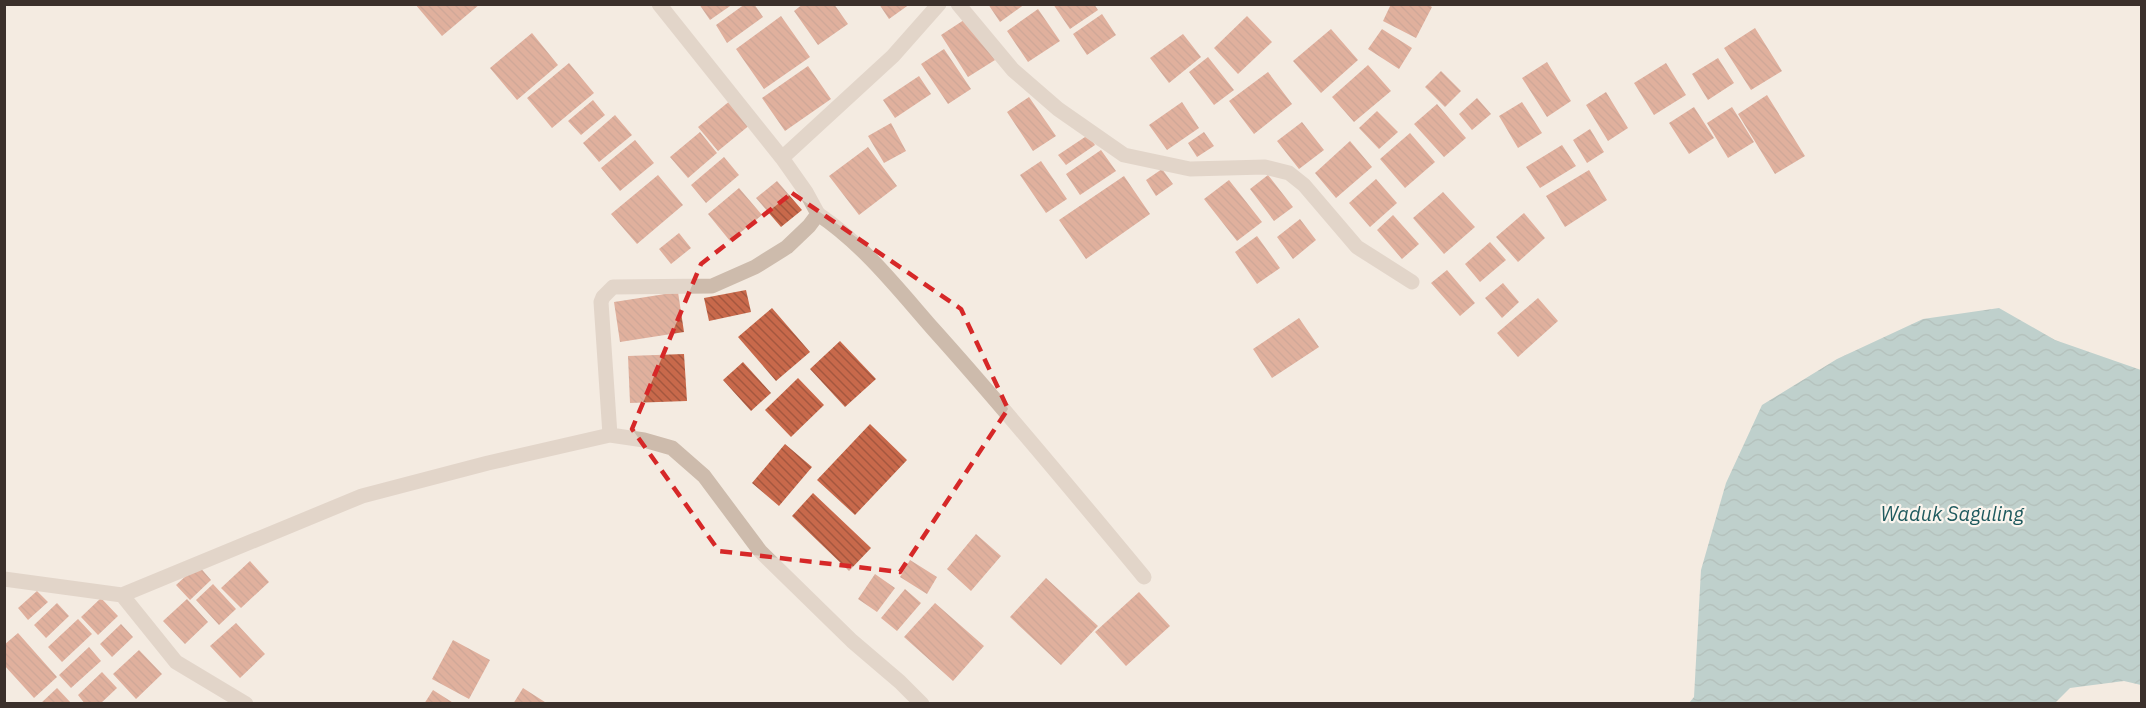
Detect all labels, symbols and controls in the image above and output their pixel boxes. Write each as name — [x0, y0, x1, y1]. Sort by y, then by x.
water label: Waduk Saguling — [1880, 500, 2024, 527]

